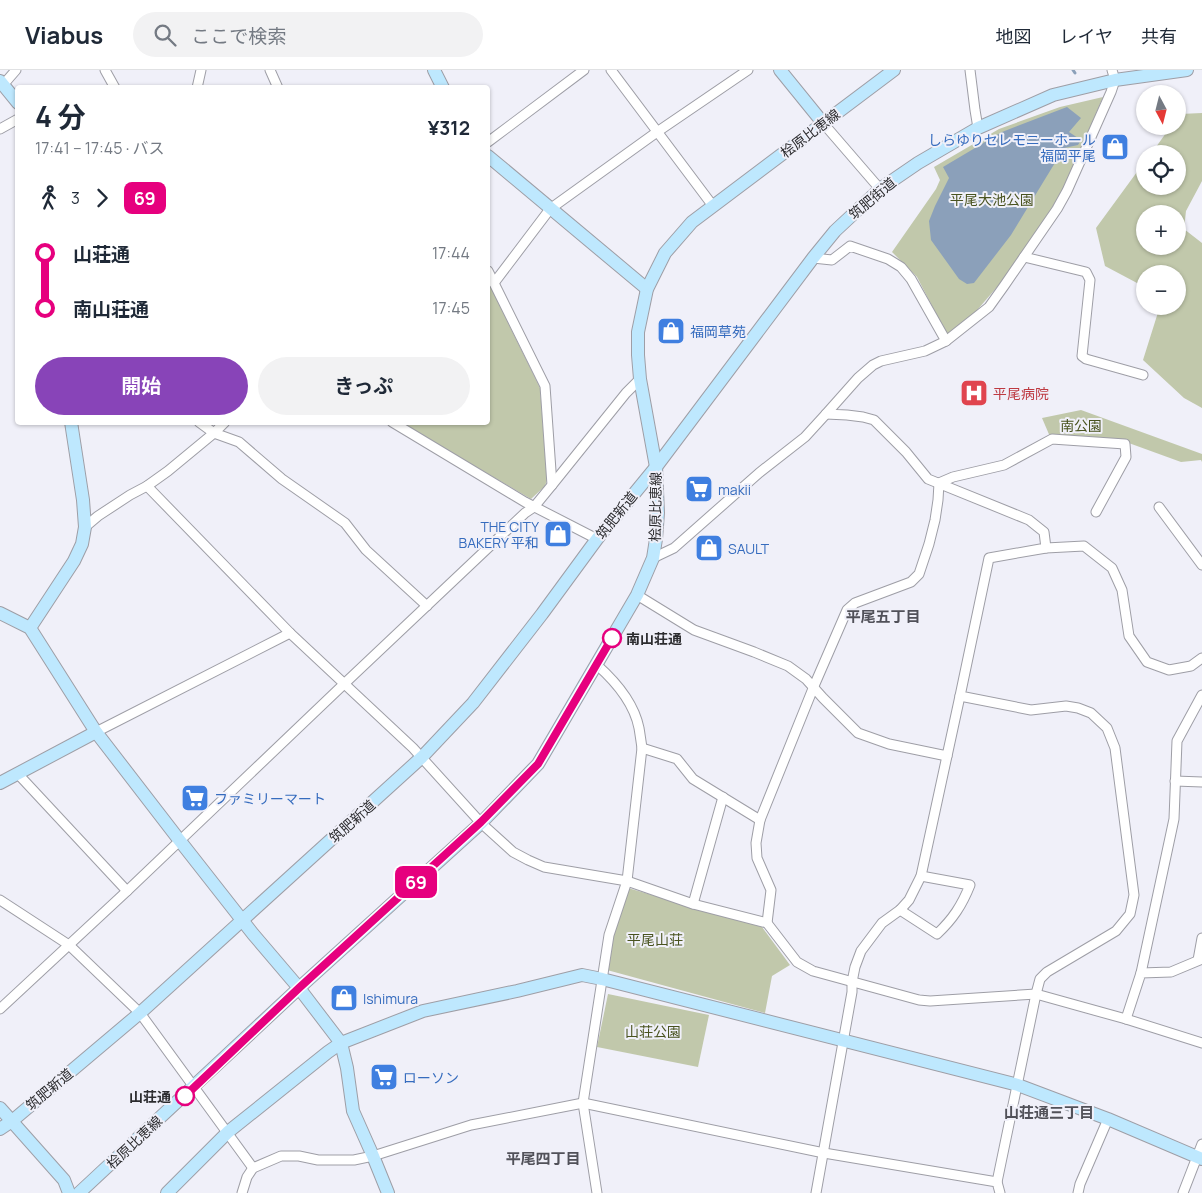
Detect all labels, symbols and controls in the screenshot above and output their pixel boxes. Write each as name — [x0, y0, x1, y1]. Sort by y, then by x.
search box — [133, 12, 483, 57]
text: Viabus — [25, 18, 103, 51]
icon: search — [151, 21, 179, 49]
text: ここで検索 — [191, 23, 286, 49]
text: 地図 — [996, 24, 1032, 48]
text: レイヤ — [1060, 24, 1113, 48]
text: 共有 — [1141, 24, 1177, 48]
north arrow — [1136, 85, 1186, 135]
map controls — [1136, 85, 1186, 315]
text: 4 分 — [35, 97, 86, 135]
street label: 桧原比恵線 — [776, 104, 844, 162]
text: ¥312 — [428, 115, 470, 141]
place label: しらゆりセレモニーホール 福岡平尾 — [928, 130, 1096, 165]
shop icon: しらゆりセレモニーホール 福岡平尾 — [1100, 132, 1130, 162]
text: 17:41 – 17:45 · バス — [35, 137, 165, 159]
button: locate — [1136, 145, 1186, 195]
street label: 筑肥街道 — [844, 173, 900, 223]
icon: walk — [35, 184, 63, 212]
icon: forward — [88, 184, 116, 212]
text: 69 — [134, 186, 156, 210]
text: 3 — [71, 187, 80, 209]
park label: 平尾大池公園 — [950, 190, 1034, 209]
button: + — [1136, 205, 1186, 255]
text: 山荘通 — [73, 241, 130, 267]
text: 17:44 — [432, 242, 470, 264]
button: − — [1136, 265, 1186, 315]
text: 南山荘通 — [73, 296, 149, 322]
text: 17:45 — [432, 297, 470, 319]
shop icon: 福岡草苑 — [656, 316, 686, 346]
place label: 福岡草苑 — [690, 322, 746, 341]
button: 開始 — [35, 357, 248, 415]
button: きっぷ — [258, 357, 470, 415]
hospital icon: 平尾病院 — [959, 378, 989, 408]
place label: 平尾病院 — [993, 384, 1049, 403]
park label: 南公園 — [1060, 416, 1102, 435]
street label: 桧原比恵線 — [645, 472, 665, 542]
supermarket icon: makii — [684, 474, 714, 504]
place label: makii — [718, 480, 751, 499]
street label: 筑肥新道 — [591, 487, 641, 543]
place label: THE CITY BAKERY 平和 — [459, 517, 539, 552]
shop icon: THE CITY BAKERY 平和 — [543, 519, 573, 549]
shop icon: SAULT — [694, 533, 724, 563]
place label: SAULT — [728, 539, 770, 558]
district label: 平尾五丁目 — [845, 606, 921, 627]
marker: 南山荘通 — [602, 628, 622, 648]
place label: 南山荘通 — [626, 629, 682, 648]
supermarket icon: ファミリーマート — [180, 783, 210, 813]
place label: ファミリーマート — [214, 789, 326, 808]
street label: 筑肥新道 — [325, 795, 379, 847]
line badge: 69 — [394, 866, 438, 898]
text: 69 — [405, 870, 427, 894]
park label: 平尾山荘 — [627, 930, 683, 949]
shop icon: Ishimura — [329, 983, 359, 1013]
place label: Ishimura — [363, 989, 418, 1008]
park label: 山荘公園 — [625, 1022, 681, 1041]
supermarket icon: ローソン — [369, 1062, 399, 1092]
street label: 筑肥新道 — [21, 1064, 77, 1114]
place label: ローソン — [403, 1068, 459, 1087]
marker: 山荘通 — [175, 1086, 195, 1106]
place label: 山荘通 — [129, 1087, 171, 1106]
district label: 山荘通三丁目 — [1004, 1102, 1094, 1123]
street label: 桧原比恵線 — [102, 1111, 166, 1173]
district label: 平尾四丁目 — [505, 1148, 581, 1169]

